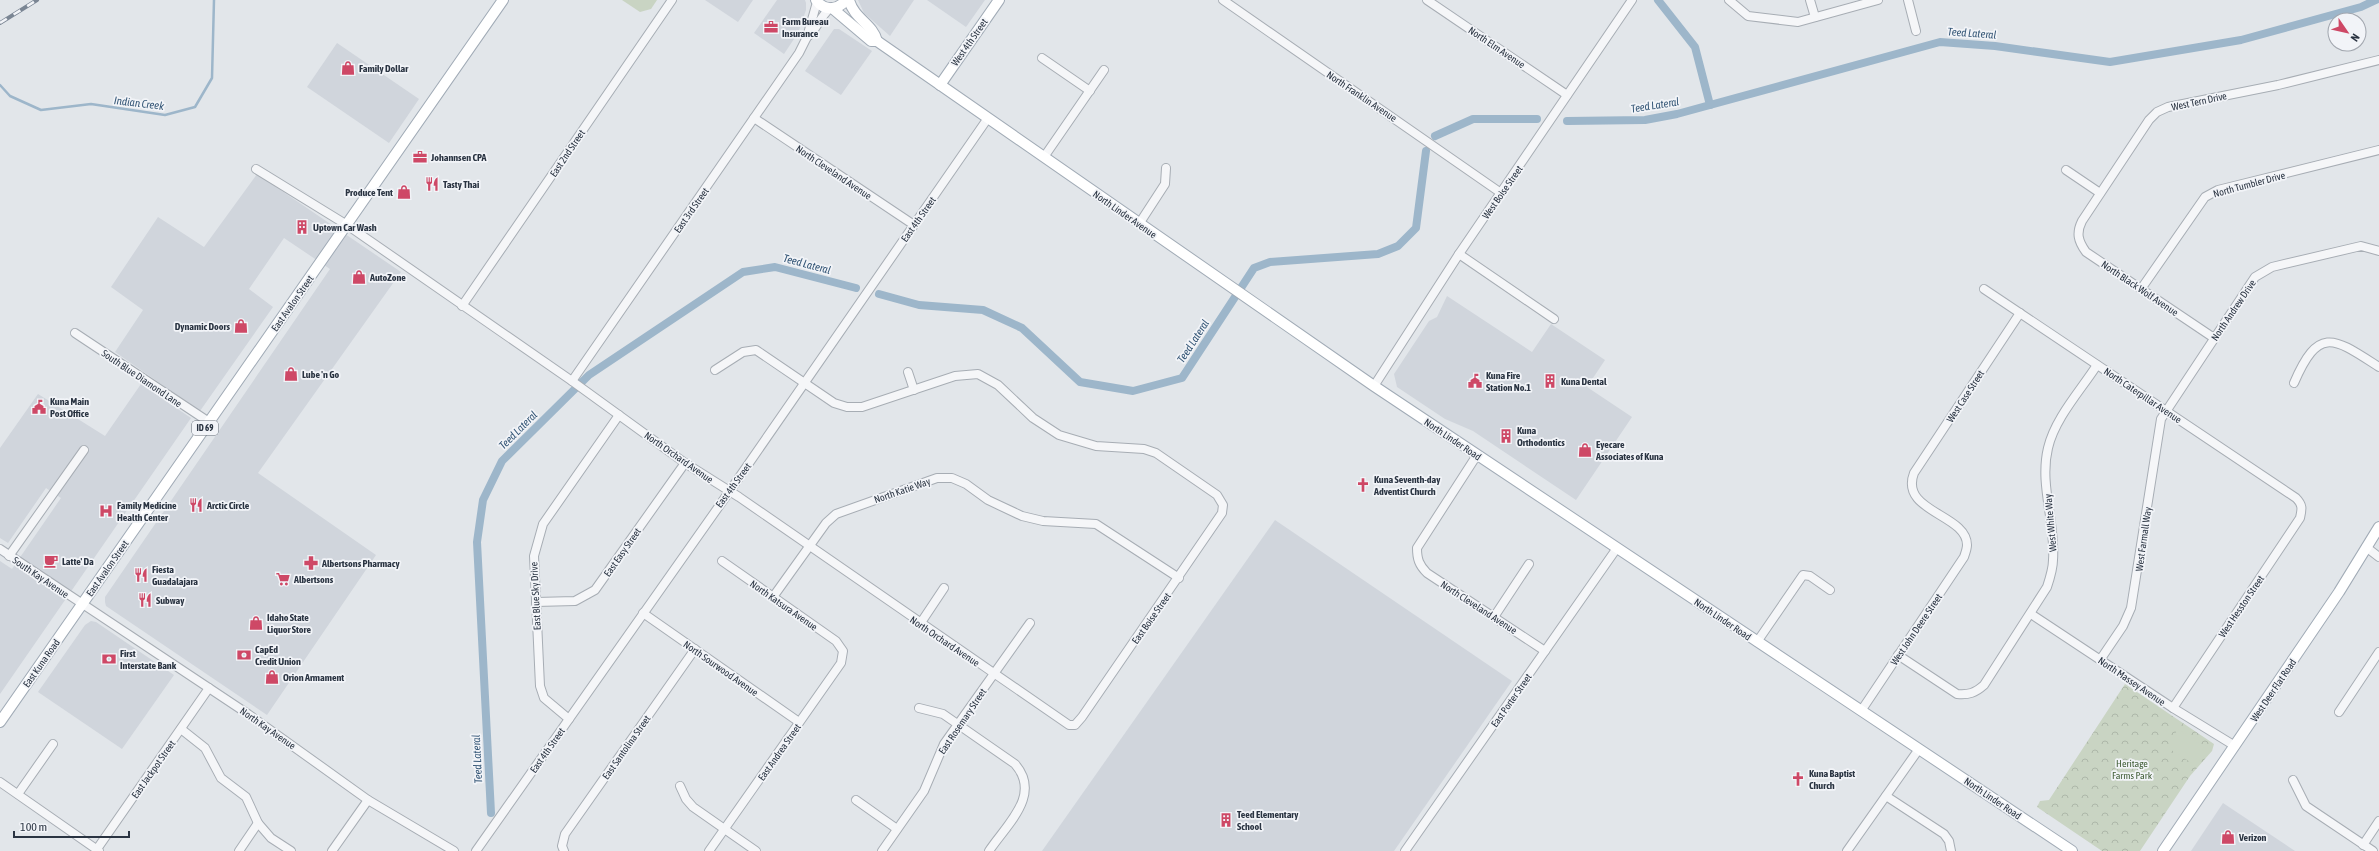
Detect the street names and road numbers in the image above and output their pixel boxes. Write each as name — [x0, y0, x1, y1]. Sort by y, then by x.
street label: West 4th Street — [949, 17, 990, 68]
street label: North Elm Avenue — [1466, 24, 1527, 71]
street label: North Franklin Avenue — [1325, 69, 1399, 124]
street label: West Tern Drive — [2170, 90, 2228, 113]
street label: East 2nd Street — [548, 128, 587, 179]
street label: North Cleveland Avenue — [794, 143, 874, 202]
street label: West Boise Street — [1480, 163, 1525, 221]
street label: North Tumbler Drive — [2212, 169, 2287, 199]
street label: East 3rd Street — [672, 186, 711, 235]
street label: North Linder Avenue — [1091, 188, 1159, 241]
street label: East 4th Street — [899, 195, 938, 244]
street label: North Black Wolf Avenue — [2099, 259, 2181, 318]
street label: East Avalon Street — [269, 273, 316, 333]
street label: North Andrew Drive — [2209, 277, 2258, 343]
street label: South Blue Diamond Lane — [100, 347, 184, 410]
street label: North Caterpillar Avenue — [2102, 365, 2184, 426]
street label: West Case Street — [1945, 368, 1986, 424]
street label: North Linder Road — [1422, 416, 1483, 463]
road number: ID 69 — [192, 421, 218, 435]
street label: North Orchard Avenue — [642, 430, 716, 485]
street label: East 4th Street — [714, 461, 753, 510]
street label: North Katie Way — [873, 476, 932, 505]
street label: West White Way — [2042, 494, 2059, 552]
street label: West Farmall Way — [2134, 506, 2153, 572]
street label: East Easy Street — [602, 526, 643, 579]
street label: East Avalon Street — [84, 538, 131, 598]
street label: South Kay Avenue — [11, 555, 71, 601]
street label: East Blue Sky Drive — [528, 561, 543, 630]
street label: West Hesston Street — [2217, 573, 2266, 639]
street label: North Katsura Avenue — [748, 578, 820, 633]
street label: North Cleveland Avenue — [1439, 579, 1519, 636]
street label: East Boise Street — [1130, 591, 1173, 646]
street label: West John Deere Street — [1888, 591, 1944, 667]
street label: North Linder Road — [1692, 596, 1753, 643]
street label: North Orchard Avenue — [908, 614, 982, 669]
street label: East Kuna Road — [21, 637, 62, 689]
street label: North Sourwood Avenue — [681, 639, 760, 698]
street label: North Massey Avenue — [2096, 655, 2168, 708]
street label: West Deer Flat Road — [2248, 657, 2298, 724]
street label: East Porter Street — [1489, 671, 1534, 729]
street label: East Rosemary Street — [936, 686, 988, 756]
street label: North Kay Avenue — [238, 705, 298, 752]
street label: East Santolina Street — [600, 713, 653, 781]
street label: East Andrea Street — [756, 722, 803, 783]
street label: East 4th Street — [528, 726, 567, 775]
street label: East Jackpot Street — [129, 738, 178, 800]
street label: North Linder Road — [1962, 775, 2023, 822]

